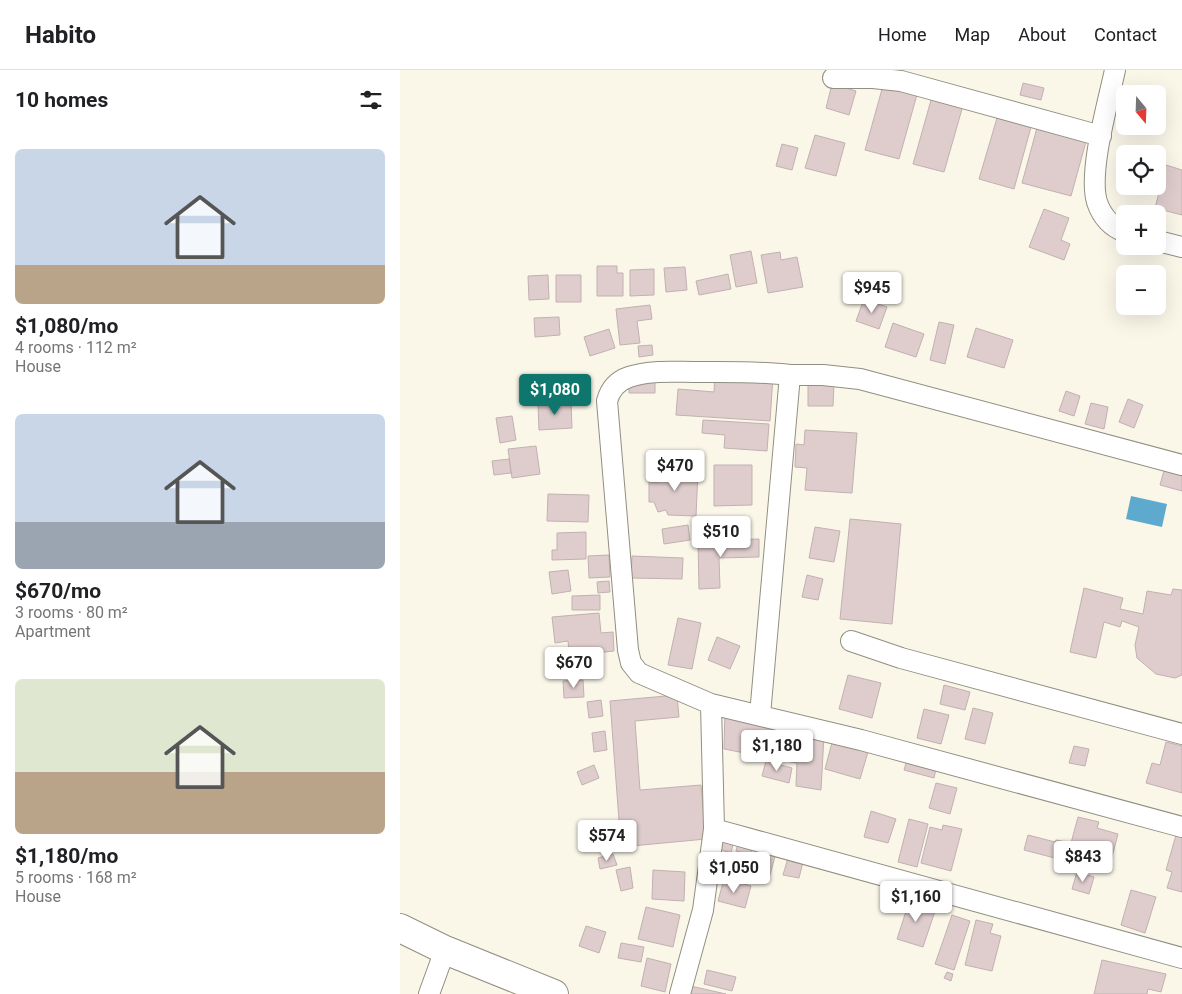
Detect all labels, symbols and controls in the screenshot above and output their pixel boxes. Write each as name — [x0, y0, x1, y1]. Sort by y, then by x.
text: Habito — [25, 21, 96, 49]
text: Home — [878, 24, 927, 45]
text: Map — [955, 24, 990, 45]
text: About — [1018, 24, 1066, 45]
text: Contact — [1094, 24, 1157, 45]
north arrow — [1116, 85, 1166, 135]
map controls — [1116, 85, 1166, 315]
icon: filters — [357, 86, 385, 114]
text: 10 homes — [15, 88, 108, 112]
button: locate — [1116, 145, 1166, 195]
icon: home — [155, 182, 245, 272]
button: + — [1116, 205, 1166, 255]
button: − — [1116, 265, 1166, 315]
pin: $945 — [842, 272, 902, 314]
text: $945 — [854, 278, 890, 297]
text: $1,080/mo — [15, 314, 118, 338]
text: 4 rooms · 112 m² — [15, 338, 137, 357]
text: House — [15, 357, 61, 376]
pin: $1,080 — [514, 374, 596, 416]
text: $1,080 — [530, 380, 580, 399]
icon: home — [155, 447, 245, 537]
pin: $470 — [645, 450, 705, 492]
text: $470 — [657, 456, 693, 475]
pin: $510 — [691, 516, 751, 558]
text: $510 — [703, 522, 739, 541]
text: $670/mo — [15, 579, 101, 603]
text: 3 rooms · 80 m² — [15, 603, 128, 622]
text: Apartment — [15, 622, 91, 641]
pin: $670 — [544, 646, 604, 689]
text: $670 — [556, 653, 592, 672]
icon: home — [155, 712, 245, 802]
pin: $1,180 — [736, 730, 818, 772]
text: $1,180 — [752, 736, 802, 755]
pin: $574 — [577, 820, 637, 862]
text: $574 — [589, 826, 625, 845]
pin: $843 — [1053, 840, 1113, 883]
text: $1,180/mo — [15, 844, 118, 868]
text: $843 — [1065, 847, 1101, 866]
pin: $1,050 — [693, 852, 775, 894]
text: $1,050 — [709, 858, 759, 877]
text: 5 rooms · 168 m² — [15, 868, 137, 887]
pin: $1,160 — [875, 880, 957, 923]
text: House — [15, 887, 61, 906]
text: $1,160 — [891, 887, 941, 906]

